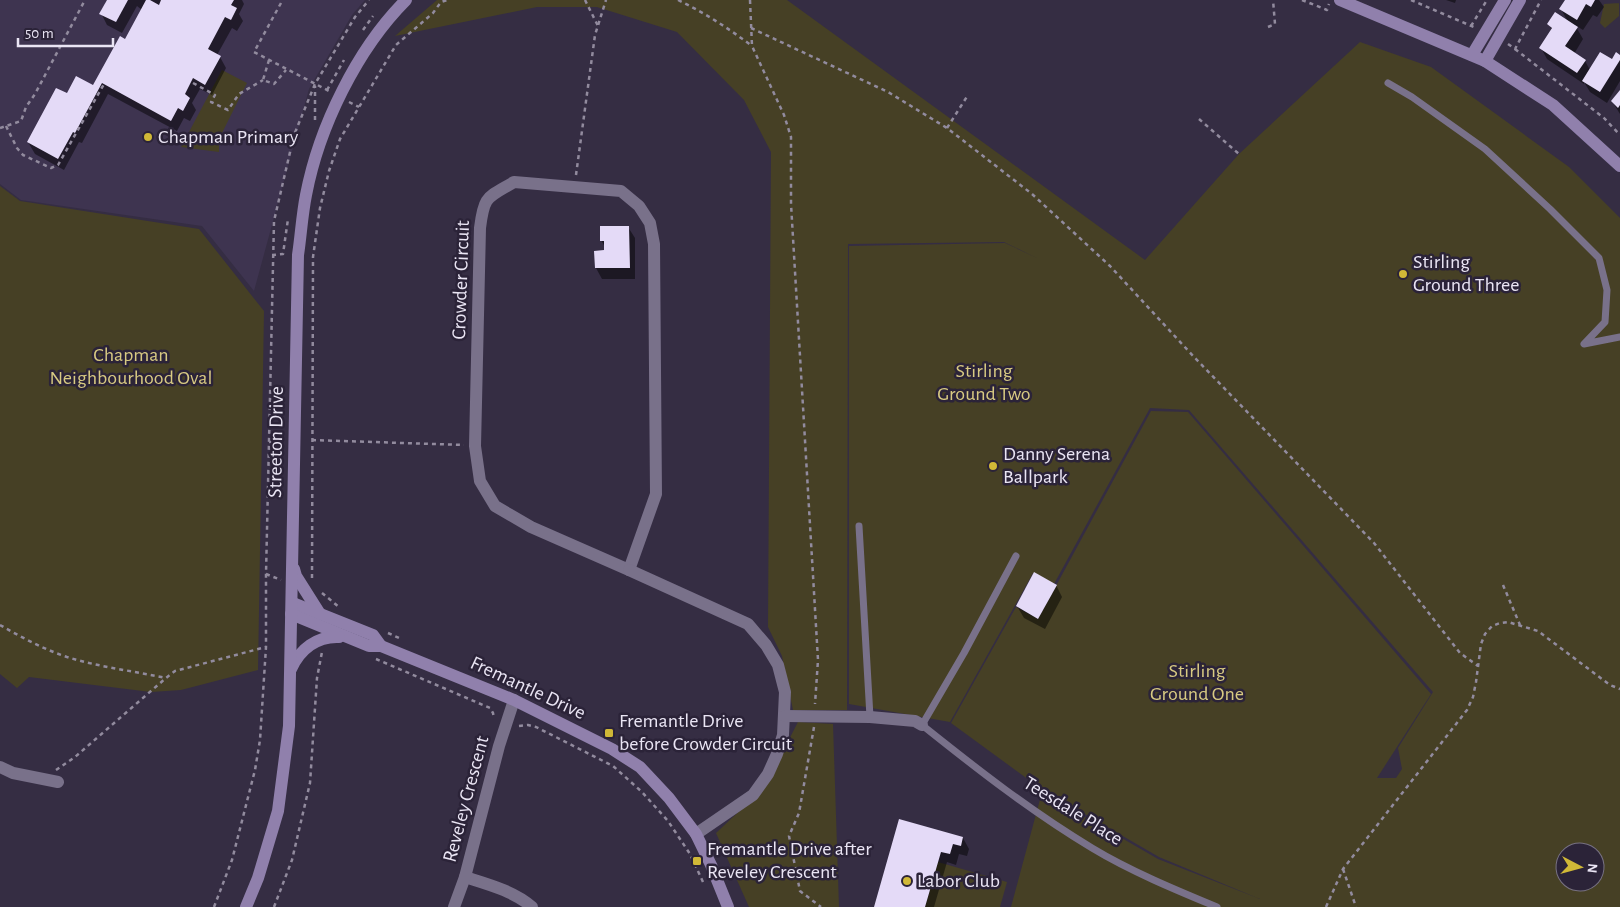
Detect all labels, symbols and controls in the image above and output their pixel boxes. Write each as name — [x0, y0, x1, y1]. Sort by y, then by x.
scale bar — [18, 15, 112, 47]
text: 50 m — [25, 26, 54, 41]
place label: Chapman Primary — [158, 127, 299, 147]
marker: Chapman Primary — [142, 131, 154, 143]
street label: Crowder Circuit — [449, 219, 473, 340]
place label: Stirling Ground Three — [1413, 252, 1520, 295]
marker: Stirling Ground Three — [1397, 268, 1409, 280]
park label: Chapman Neighbourhood Oval — [50, 345, 212, 388]
park label: Stirling Ground Two — [937, 361, 1031, 404]
street label: Streeton Drive — [265, 386, 287, 498]
place label: Danny Serena Ballpark — [1003, 444, 1110, 487]
marker: Danny Serena Ballpark — [987, 460, 999, 472]
street label: Fremantle Drive — [467, 653, 589, 723]
park label: Stirling Ground One — [1150, 661, 1244, 704]
place label: Fremantle Drive before Crowder Circuit — [619, 711, 793, 754]
marker: Fremantle Drive before Crowder Circuit — [603, 727, 615, 739]
street label: Reveley Crescent — [440, 733, 493, 864]
street label: Teesdale Place — [1020, 773, 1126, 849]
place label: Fremantle Drive after Reveley Crescent — [707, 839, 872, 882]
north arrow — [1555, 842, 1605, 892]
marker: Fremantle Drive after Reveley Crescent — [691, 855, 703, 867]
text: N — [1584, 863, 1599, 874]
place label: Labor Club — [917, 871, 1000, 891]
marker: Labor Club — [901, 875, 913, 887]

